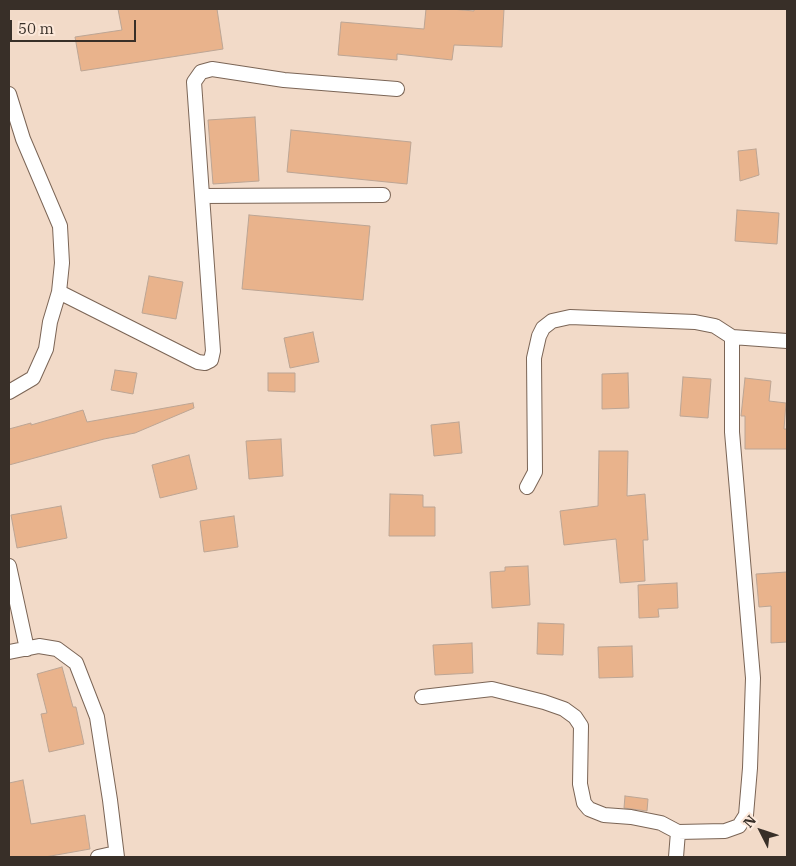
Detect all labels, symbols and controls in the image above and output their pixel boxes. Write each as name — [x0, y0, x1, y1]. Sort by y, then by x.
scale bar — [12, 10, 139, 42]
text: 50 m — [18, 19, 54, 38]
north arrow — [736, 806, 786, 856]
text: N — [739, 811, 760, 831]

